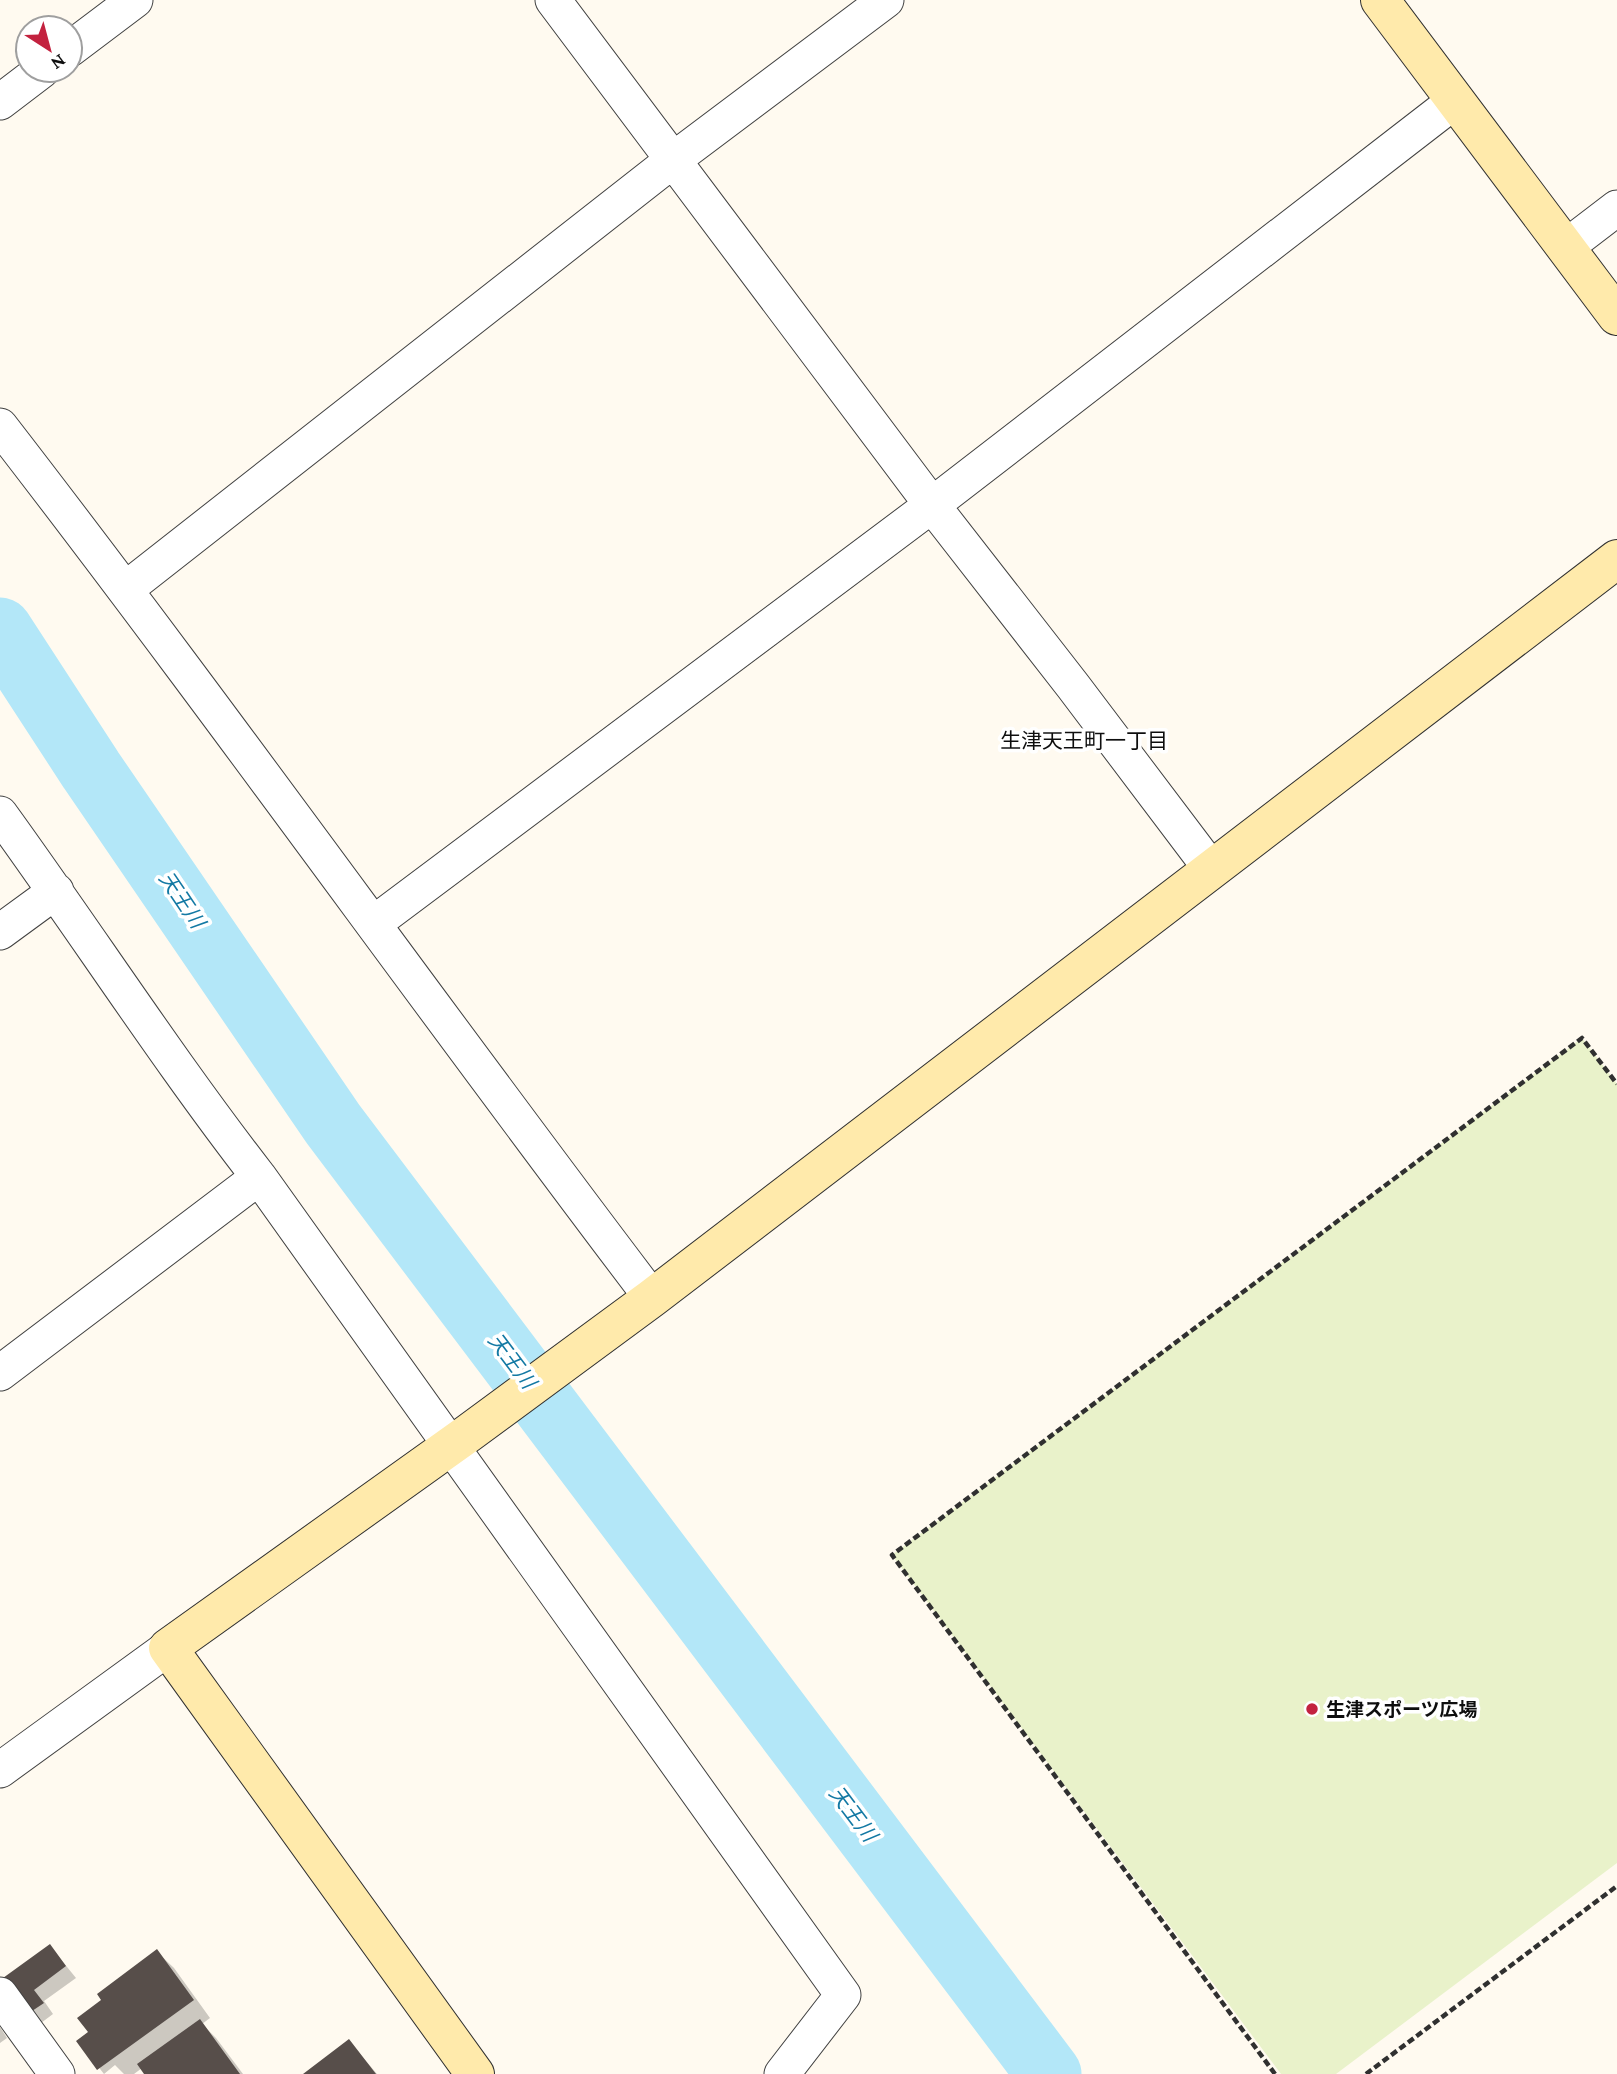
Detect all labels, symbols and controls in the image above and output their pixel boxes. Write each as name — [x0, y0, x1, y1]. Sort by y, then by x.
north arrow — [14, 14, 84, 84]
text: N — [47, 50, 70, 75]
district label: 生津天王町一丁目 — [1000, 729, 1168, 753]
water label: 天王川 — [154, 867, 211, 934]
water label: 天王川 — [483, 1329, 542, 1395]
place label: 生津スポーツ広場 — [1326, 1699, 1478, 1720]
marker: 生津スポーツ広場 — [1304, 1701, 1320, 1717]
water label: 天王川 — [824, 1782, 883, 1848]

